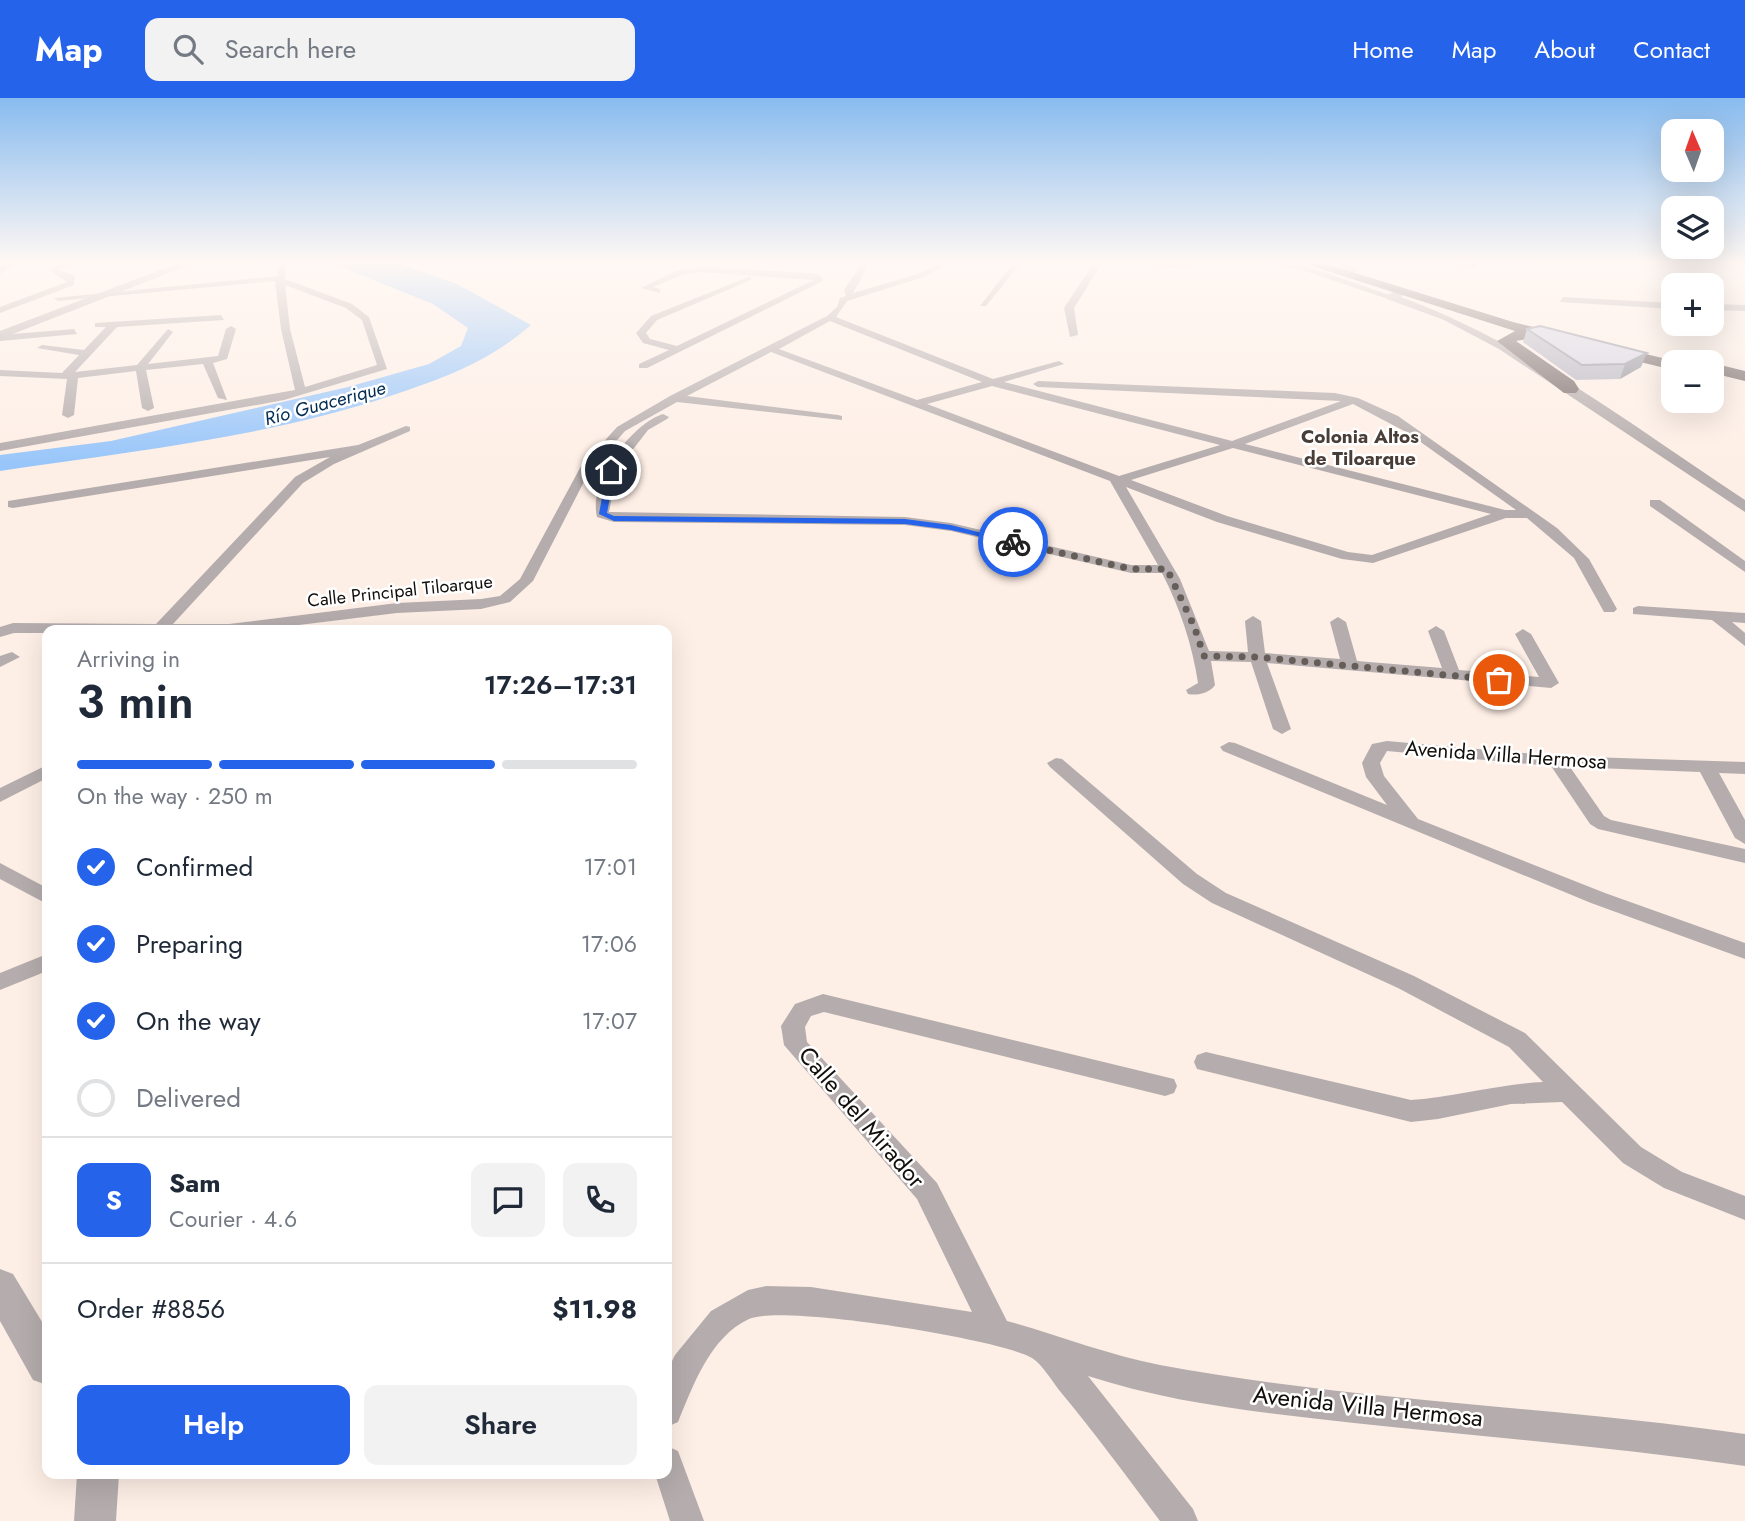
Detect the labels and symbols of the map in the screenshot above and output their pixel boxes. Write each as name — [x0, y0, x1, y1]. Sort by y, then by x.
north arrow — [1661, 119, 1724, 182]
water label: Río Guacerique — [261, 374, 389, 432]
district label: Colonia Altos de Tiloarque — [1301, 423, 1419, 472]
pin — [581, 440, 641, 500]
courier — [978, 507, 1048, 577]
street label: Calle Principal Tiloarque — [306, 568, 494, 614]
pin — [1469, 650, 1529, 710]
street label: Avenida Villa Hermosa — [1404, 733, 1608, 777]
street label: Calle del Mirador — [790, 1038, 934, 1196]
street label: Avenida Villa Hermosa — [1251, 1377, 1485, 1435]

